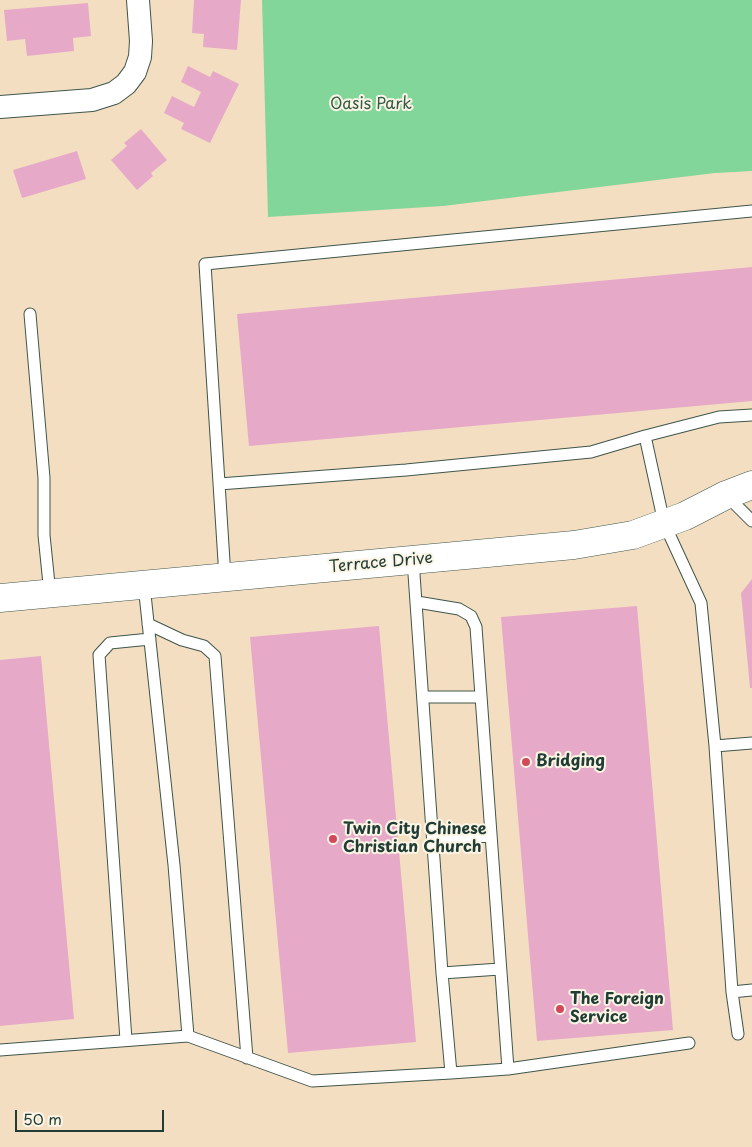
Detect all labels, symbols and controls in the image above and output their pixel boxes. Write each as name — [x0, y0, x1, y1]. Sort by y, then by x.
park label: Oasis Park — [330, 95, 412, 115]
street label: Terrace Drive — [328, 549, 434, 577]
place label: Bridging — [536, 752, 605, 772]
marker: Bridging — [520, 756, 532, 768]
place label: Twin City Chinese Christian Church — [343, 820, 487, 858]
marker: Twin City Chinese Christian Church — [327, 833, 339, 845]
place label: The Foreign Service — [570, 990, 664, 1028]
marker: The Foreign Service — [554, 1003, 566, 1015]
scale bar — [18, 1100, 166, 1132]
text: 50 m — [23, 1107, 62, 1130]

